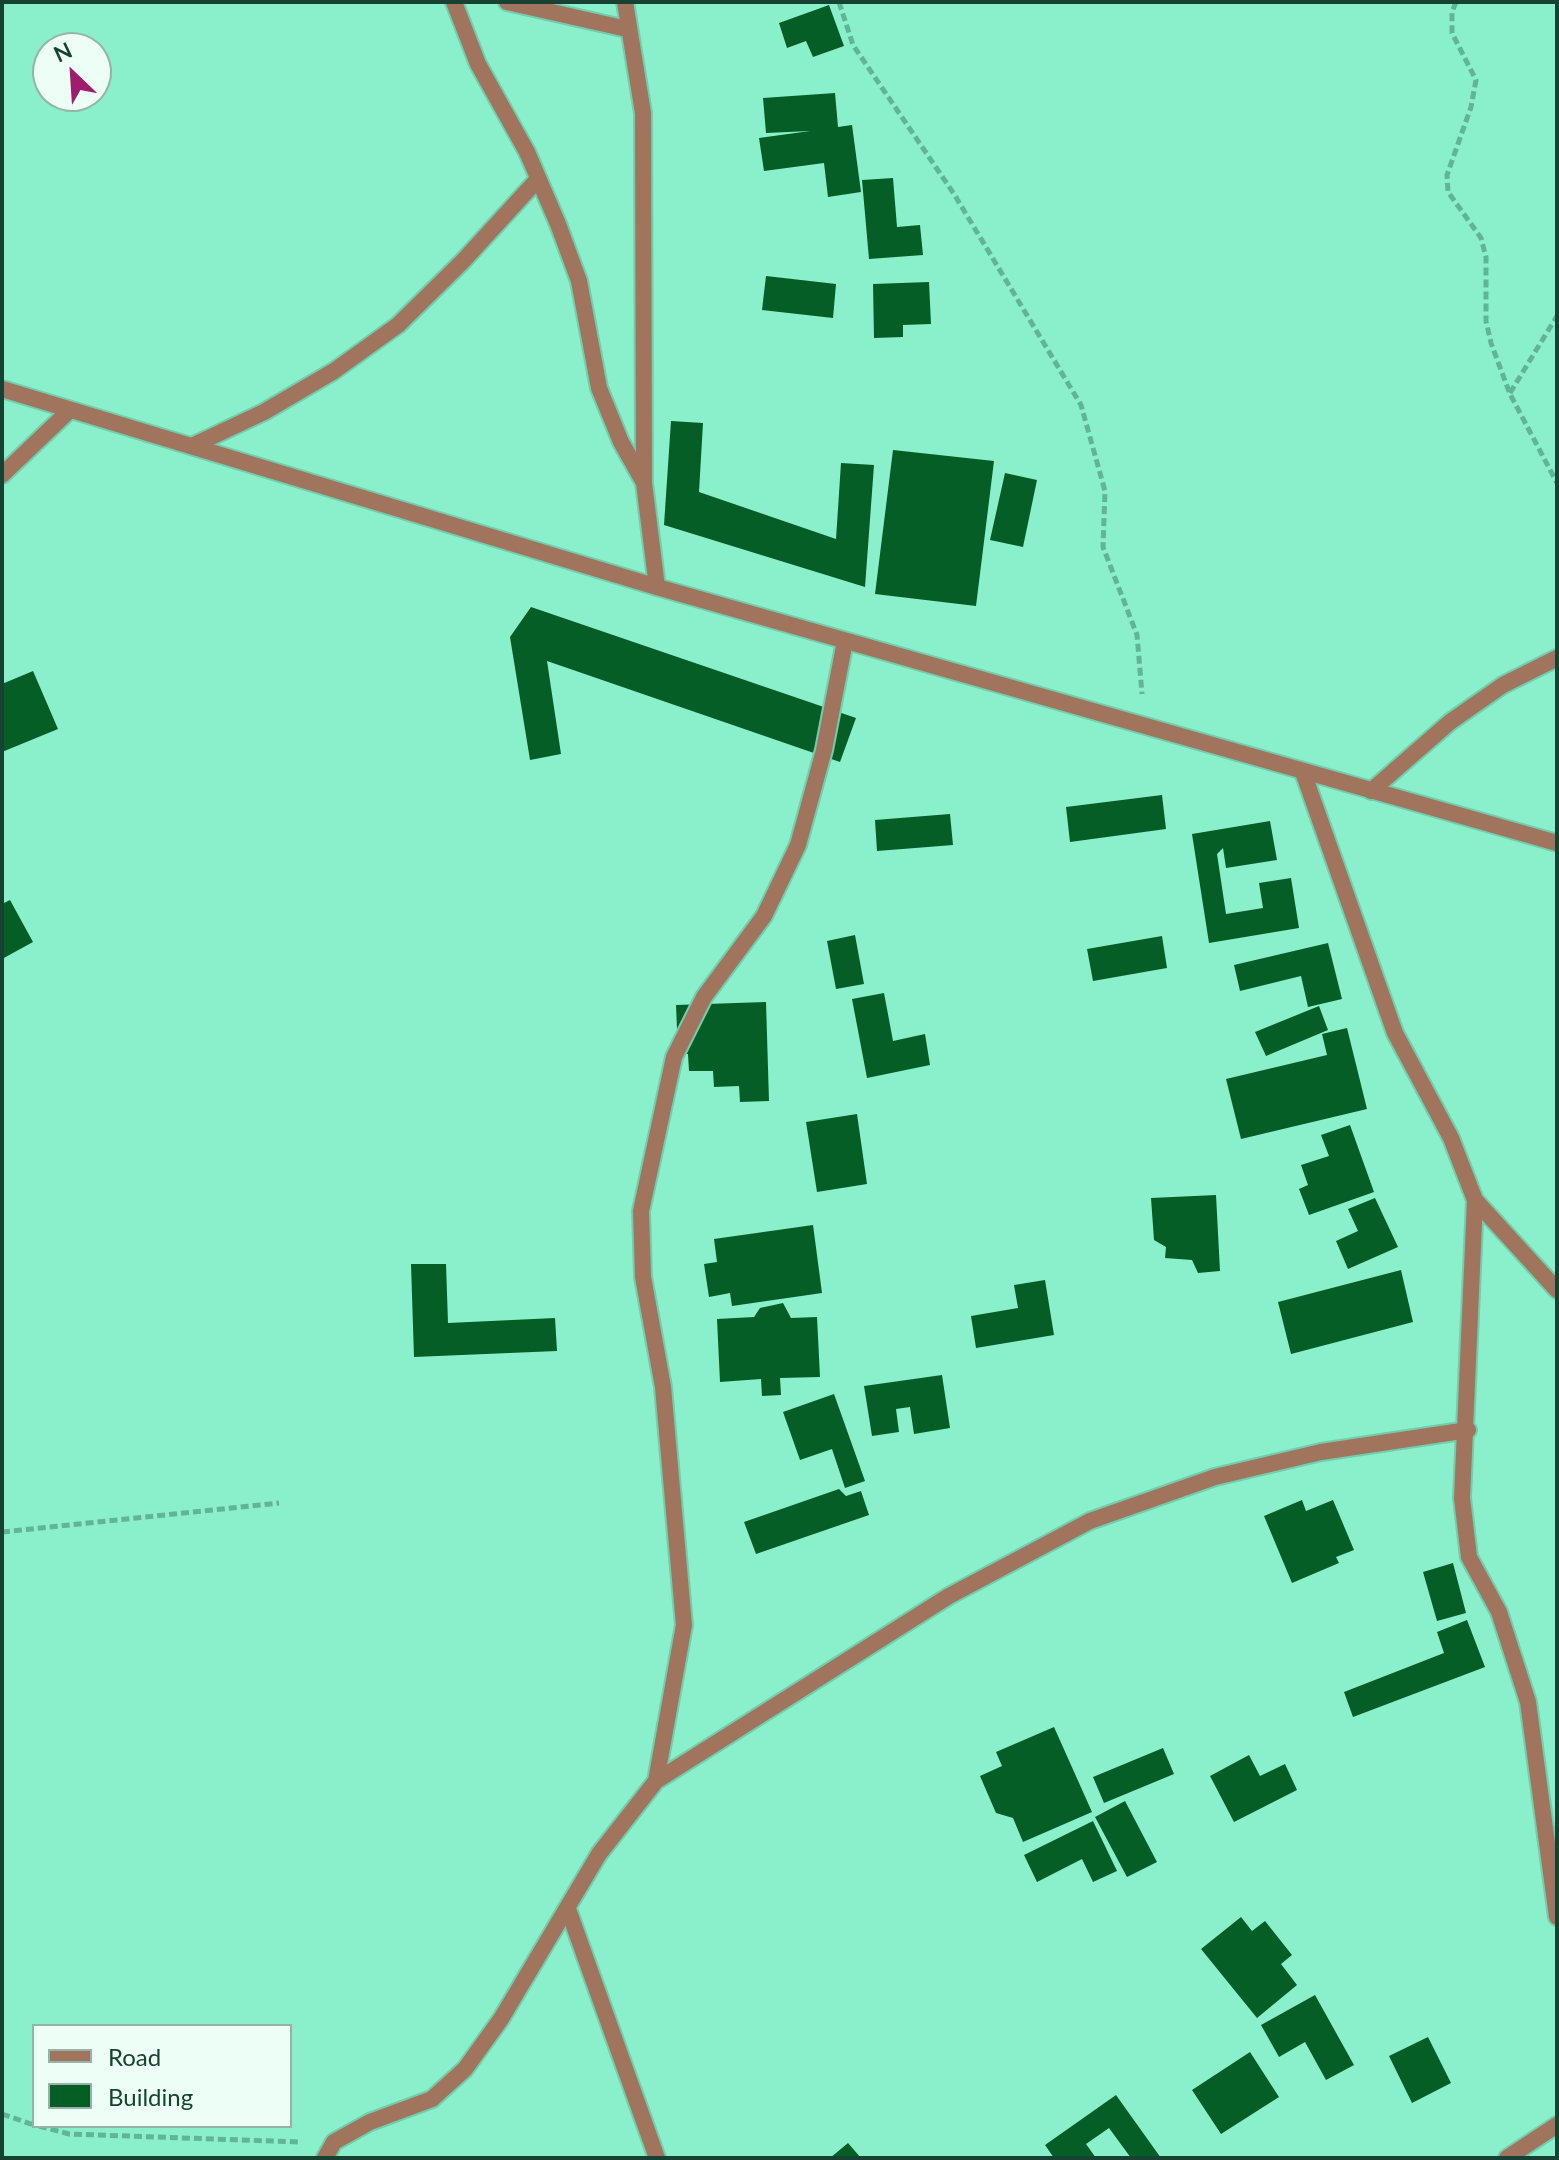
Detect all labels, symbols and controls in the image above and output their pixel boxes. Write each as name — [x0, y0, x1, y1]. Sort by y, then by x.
north arrow — [32, 32, 112, 112]
text: N — [49, 36, 76, 67]
legend — [32, 2024, 292, 2128]
text: Road — [108, 2042, 161, 2071]
text: Building — [108, 2082, 193, 2111]

